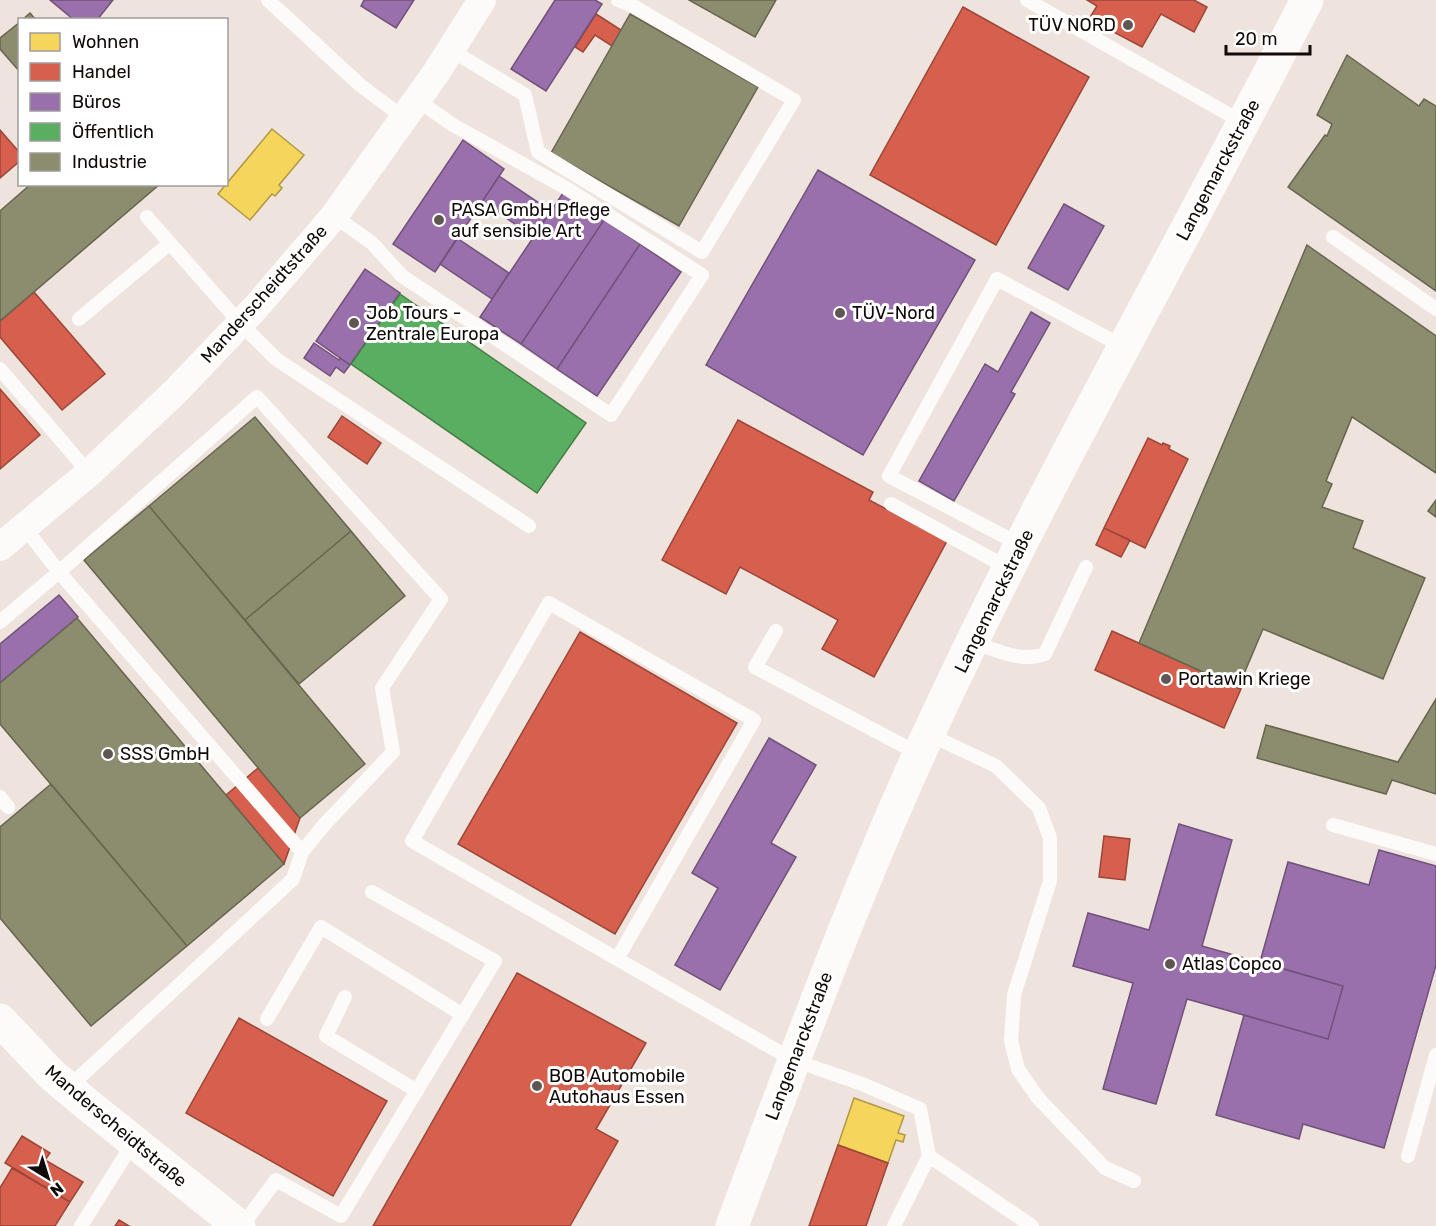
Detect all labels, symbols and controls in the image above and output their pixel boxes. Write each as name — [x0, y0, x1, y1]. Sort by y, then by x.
place label: TÜV NORD — [1028, 14, 1116, 36]
legend — [18, 18, 228, 186]
marker: TÜV NORD — [1121, 18, 1135, 32]
scale bar — [1226, 18, 1310, 56]
text: 20 m — [1235, 28, 1277, 50]
text: Wohnen — [72, 31, 139, 53]
text: Handel — [72, 61, 131, 83]
text: Büros — [72, 91, 121, 113]
street label: Langemarckstraße — [1171, 96, 1265, 244]
text: Öffentlich — [72, 121, 154, 143]
text: Industrie — [72, 151, 147, 173]
place label: PASA GmbH Pflege auf sensible Art — [451, 199, 610, 242]
marker: PASA GmbH Pflege auf sensible Art — [432, 213, 446, 227]
street label: Manderscheidtstraße — [196, 220, 332, 368]
place label: Job Tours - Zentrale Europa — [366, 302, 499, 345]
place label: TÜV-Nord — [852, 302, 935, 324]
marker: TÜV-Nord — [833, 306, 847, 320]
marker: Job Tours - Zentrale Europa — [347, 316, 361, 330]
street label: Langemarckstraße — [950, 526, 1038, 676]
place label: Portawin Kriege — [1178, 668, 1311, 690]
marker: Portawin Kriege — [1159, 672, 1173, 686]
place label: SSS GmbH — [120, 743, 210, 765]
marker: SSS GmbH — [101, 747, 115, 761]
place label: Atlas Copco — [1182, 953, 1282, 975]
marker: Atlas Copco — [1163, 957, 1177, 971]
street label: Langemarckstraße — [761, 969, 837, 1123]
street label: Manderscheidtstraße — [41, 1060, 191, 1192]
place label: BOB Automobile Autohaus Essen — [549, 1065, 685, 1108]
marker: BOB Automobile Autohaus Essen — [530, 1079, 544, 1093]
north arrow — [18, 1148, 78, 1208]
text: N — [47, 1178, 67, 1200]

